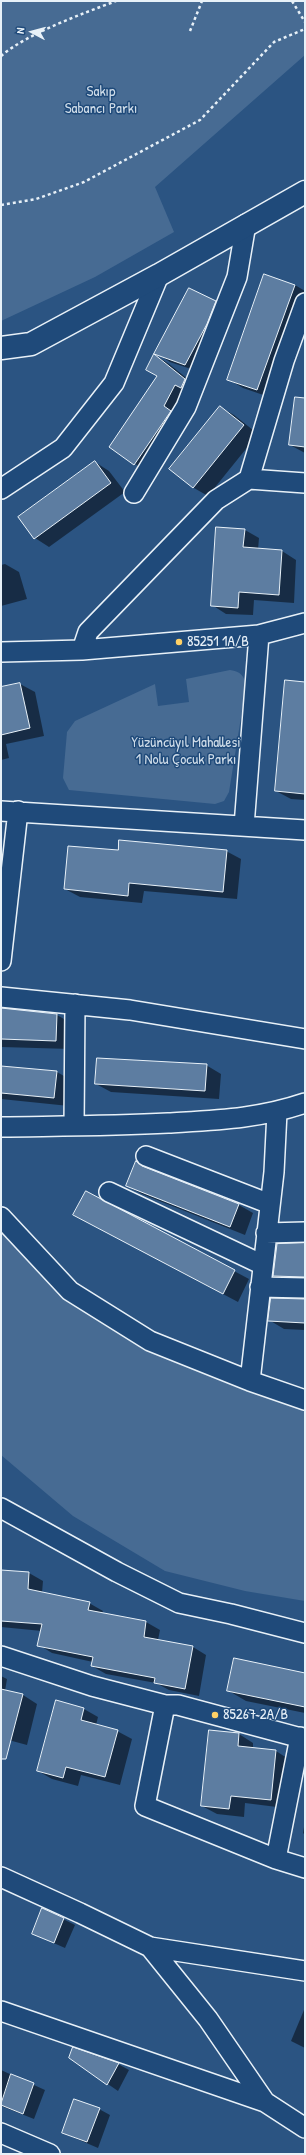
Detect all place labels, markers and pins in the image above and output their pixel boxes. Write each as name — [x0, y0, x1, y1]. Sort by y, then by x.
place label: 85251 1A/B — [187, 633, 249, 651]
marker: 85251 1A/B — [174, 637, 184, 647]
place label: 85267 2A/B — [223, 1706, 288, 1724]
marker: 85267 2A/B — [210, 1710, 220, 1720]

